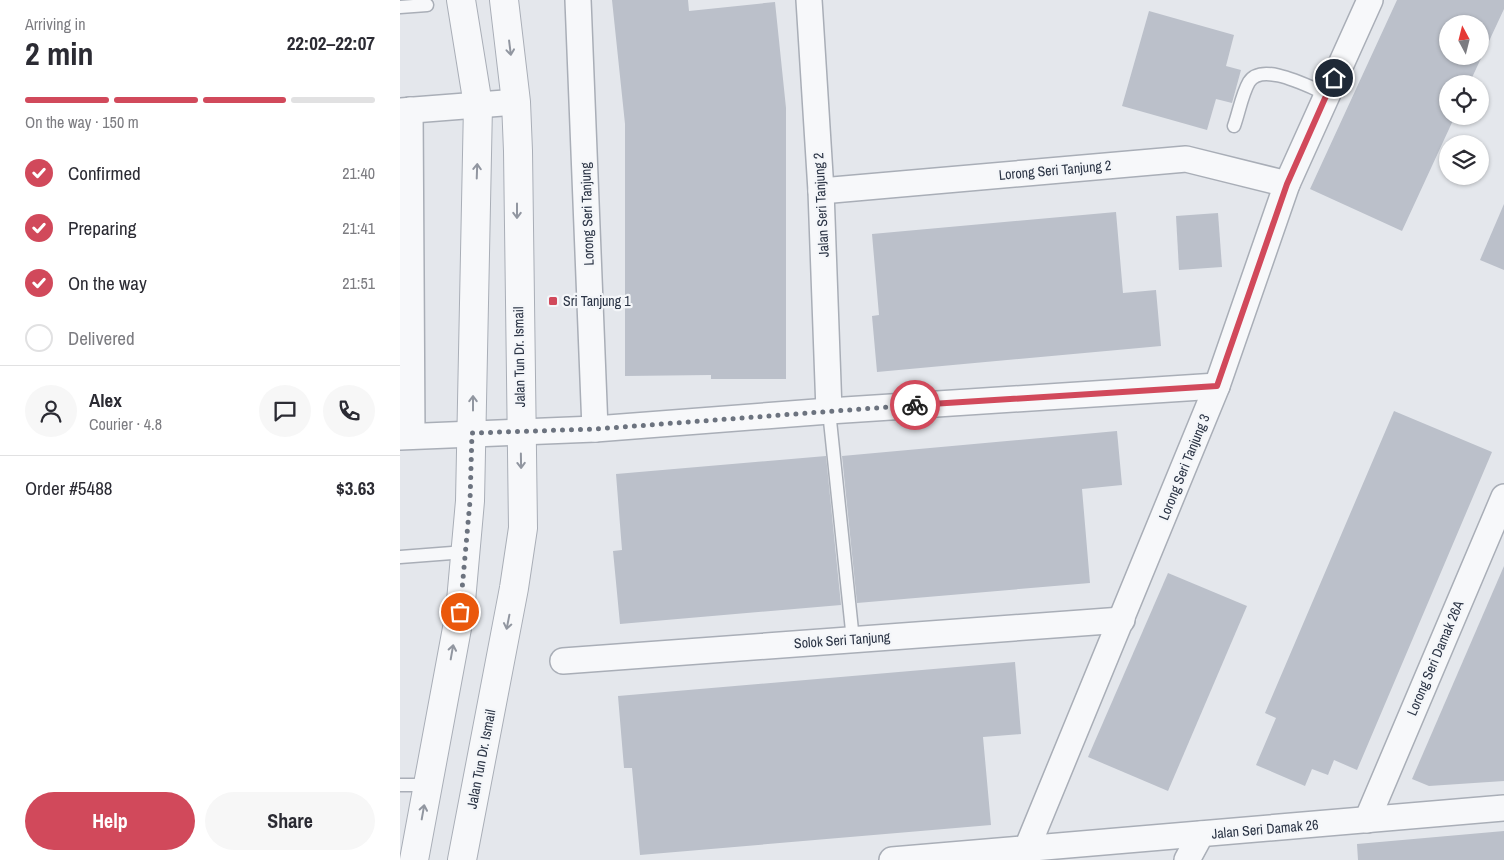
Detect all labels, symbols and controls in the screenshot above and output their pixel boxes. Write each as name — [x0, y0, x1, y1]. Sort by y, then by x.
text: Arriving in — [25, 13, 86, 35]
north arrow — [1439, 15, 1489, 65]
map controls — [1439, 15, 1489, 185]
text: 22:02–22:07 — [287, 30, 375, 56]
text: 2 min — [25, 32, 94, 75]
one-way arrow — [505, 40, 515, 56]
pin — [1313, 57, 1355, 99]
icon: home — [1320, 64, 1348, 92]
button: locate — [1439, 75, 1489, 125]
text: On the way · 150 m — [25, 111, 139, 133]
button: layers — [1439, 135, 1489, 185]
street label: Jalan Seri Tanjung 2 — [809, 152, 833, 258]
street label: Lorong Seri Tanjung 2 — [998, 156, 1112, 184]
icon: check — [25, 159, 53, 187]
text: Confirmed — [68, 160, 141, 186]
street label: Lorong Seri Tanjung — [576, 161, 598, 266]
text: 21:40 — [342, 162, 375, 184]
one-way arrow — [472, 163, 481, 179]
one-way arrow — [512, 202, 522, 218]
icon: check — [25, 214, 53, 242]
text: Preparing — [68, 215, 136, 241]
text: 21:41 — [342, 217, 375, 239]
icon: check — [25, 269, 53, 297]
text: On the way — [68, 270, 147, 296]
text: 21:51 — [342, 272, 375, 294]
place label: Sri Tanjung 1 — [563, 292, 631, 310]
marker: Sri Tanjung 1 — [547, 295, 559, 307]
street label: Jalan Tun Dr. Ismail — [509, 306, 529, 408]
text: Delivered — [68, 325, 135, 351]
courier — [890, 380, 940, 430]
button: person — [25, 385, 77, 437]
button: chat — [259, 385, 311, 437]
button: phone — [323, 385, 375, 437]
text: Alex — [89, 387, 122, 413]
icon: bike — [901, 391, 929, 419]
one-way arrow — [468, 396, 477, 412]
street label: Lorong Seri Tanjung 3 — [1154, 411, 1214, 523]
text: Courier · 4.8 — [89, 413, 162, 435]
one-way arrow — [517, 452, 526, 468]
text: Order #5488 — [25, 475, 112, 501]
text: $3.63 — [336, 475, 375, 501]
pin — [439, 591, 481, 633]
street label: Lorong Seri Damak 26A — [1403, 597, 1467, 718]
icon: bag — [446, 598, 474, 626]
one-way arrow — [502, 613, 512, 629]
street label: Solok Seri Tanjung — [793, 628, 891, 652]
one-way arrow — [448, 645, 458, 661]
street label: Jalan Tun Dr. Ismail — [463, 708, 499, 810]
button: Help — [25, 792, 195, 850]
button: Share — [205, 792, 375, 850]
one-way arrow — [418, 804, 428, 820]
street label: Jalan Seri Damak 26 — [1211, 815, 1319, 843]

